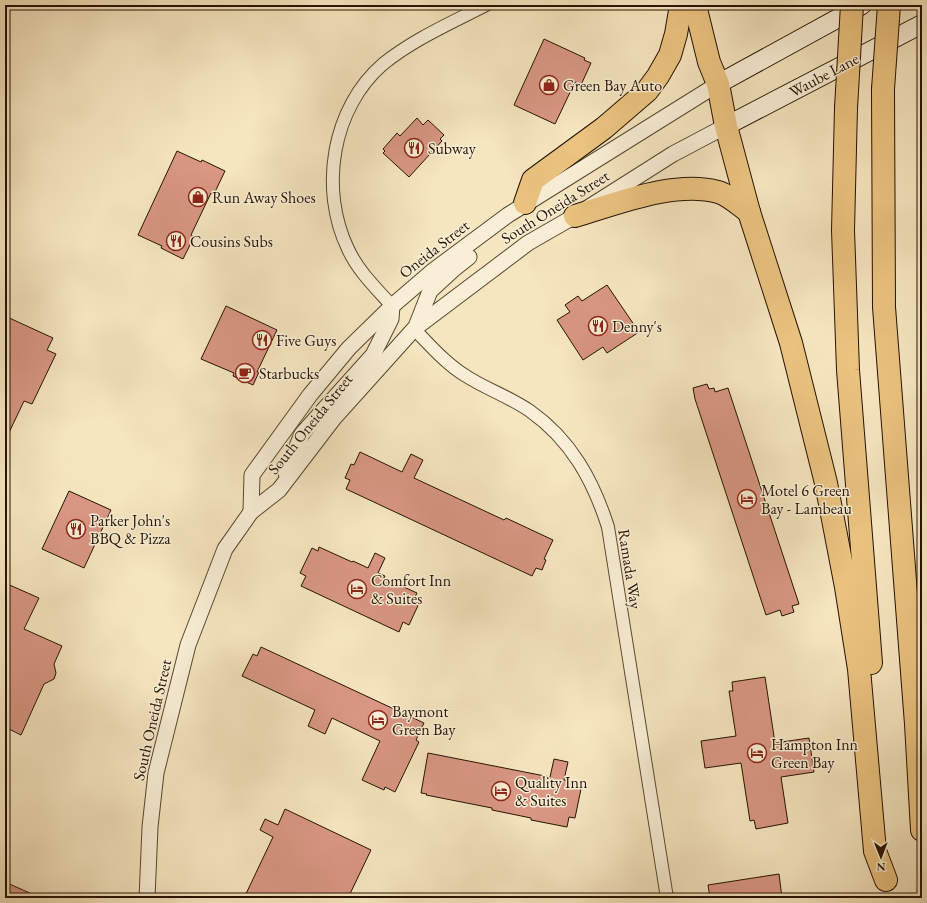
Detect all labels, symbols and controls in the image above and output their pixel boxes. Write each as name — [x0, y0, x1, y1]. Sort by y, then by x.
street label: Waube Lane — [786, 48, 862, 102]
shop icon: Green Bay Auto — [538, 74, 560, 96]
place label: Green Bay Auto — [563, 75, 662, 96]
restaurant icon: Subway — [403, 137, 425, 159]
place label: Subway — [428, 138, 477, 159]
street label: South Oneida Street — [497, 165, 613, 249]
shop icon: Run Away Shoes — [187, 186, 209, 208]
place label: Run Away Shoes — [212, 187, 316, 208]
street label: Oneida Street — [395, 215, 473, 283]
restaurant icon: Cousins Subs — [165, 230, 187, 252]
place label: Cousins Subs — [190, 231, 273, 252]
restaurant icon: Denny's — [587, 315, 609, 337]
place label: Denny's — [612, 316, 662, 337]
restaurant icon: Five Guys — [251, 329, 273, 351]
place label: Five Guys — [276, 330, 336, 351]
cafe icon: Starbucks — [234, 362, 256, 384]
place label: Starbucks — [259, 363, 319, 384]
street label: South Oneida Street — [263, 369, 357, 479]
place label: Motel 6 Green Bay - Lambeau — [761, 480, 852, 519]
hotel icon: Motel 6 Green Bay - Lambeau — [736, 488, 758, 510]
place label: Parker John's BBQ & Pizza — [90, 510, 171, 549]
restaurant icon: Parker John's BBQ & Pizza — [65, 518, 87, 540]
street label: Ramada Way — [613, 528, 647, 611]
place label: Comfort Inn & Suites — [371, 570, 452, 609]
hotel icon: Comfort Inn & Suites — [346, 578, 368, 600]
street label: South Oneida Street — [128, 657, 176, 783]
place label: Baymont Green Bay — [392, 701, 457, 740]
hotel icon: Baymont Green Bay — [367, 709, 389, 731]
place label: Hampton Inn Green Bay — [771, 734, 859, 773]
hotel icon: Hampton Inn Green Bay — [746, 742, 768, 764]
place label: Quality Inn & Suites — [515, 772, 588, 811]
hotel icon: Quality Inn & Suites — [490, 780, 512, 802]
north arrow — [861, 837, 901, 877]
text: N — [877, 860, 886, 874]

